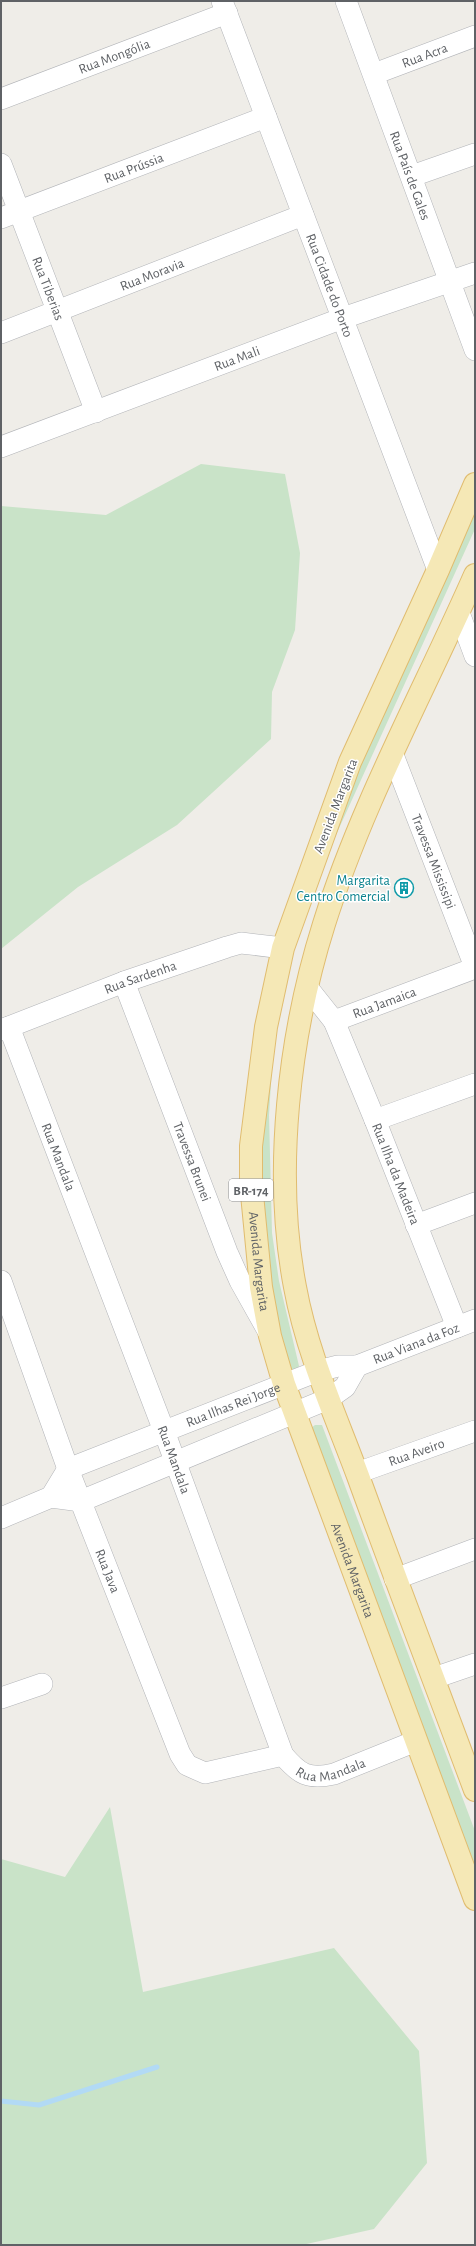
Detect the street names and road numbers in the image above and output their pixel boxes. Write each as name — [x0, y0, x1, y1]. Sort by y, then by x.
street label: Rua Mongólia — [77, 37, 153, 77]
street label: Rua Acra — [400, 41, 450, 71]
street label: Rua País de Gales — [387, 129, 432, 222]
street label: Rua Prússia — [102, 151, 166, 186]
street label: Rua Cidade do Porto — [303, 232, 355, 339]
street label: Rua Tiberias — [29, 255, 66, 322]
street label: Rua Moravia — [118, 256, 187, 294]
street label: Rua Mali — [212, 344, 262, 374]
street label: Avenida Margarita — [311, 757, 361, 856]
street label: Travessa Mississipi — [409, 812, 458, 911]
street label: Rua Sardenha — [103, 959, 179, 997]
street label: Rua Jamaica — [351, 985, 419, 1021]
street label: Travessa Brunei — [170, 1120, 213, 1203]
street label: Rua Mandala — [39, 1121, 77, 1194]
street label: Rua Ilha da Madeira — [369, 1121, 422, 1227]
road number: BR-174 — [229, 1179, 273, 1201]
street label: Avenida Margarita — [246, 1211, 271, 1313]
street label: Rua Viana da Foz — [371, 1321, 461, 1367]
street label: Rua Ilhas Rei Jorge — [184, 1380, 282, 1430]
street label: Rua Mandala — [155, 1424, 193, 1496]
street label: Rua Aveiro — [387, 1436, 447, 1469]
street label: Avenida Margarita — [328, 1521, 376, 1620]
street label: Rua Java — [92, 1547, 122, 1596]
street label: Rua Mandala — [293, 1756, 368, 1784]

